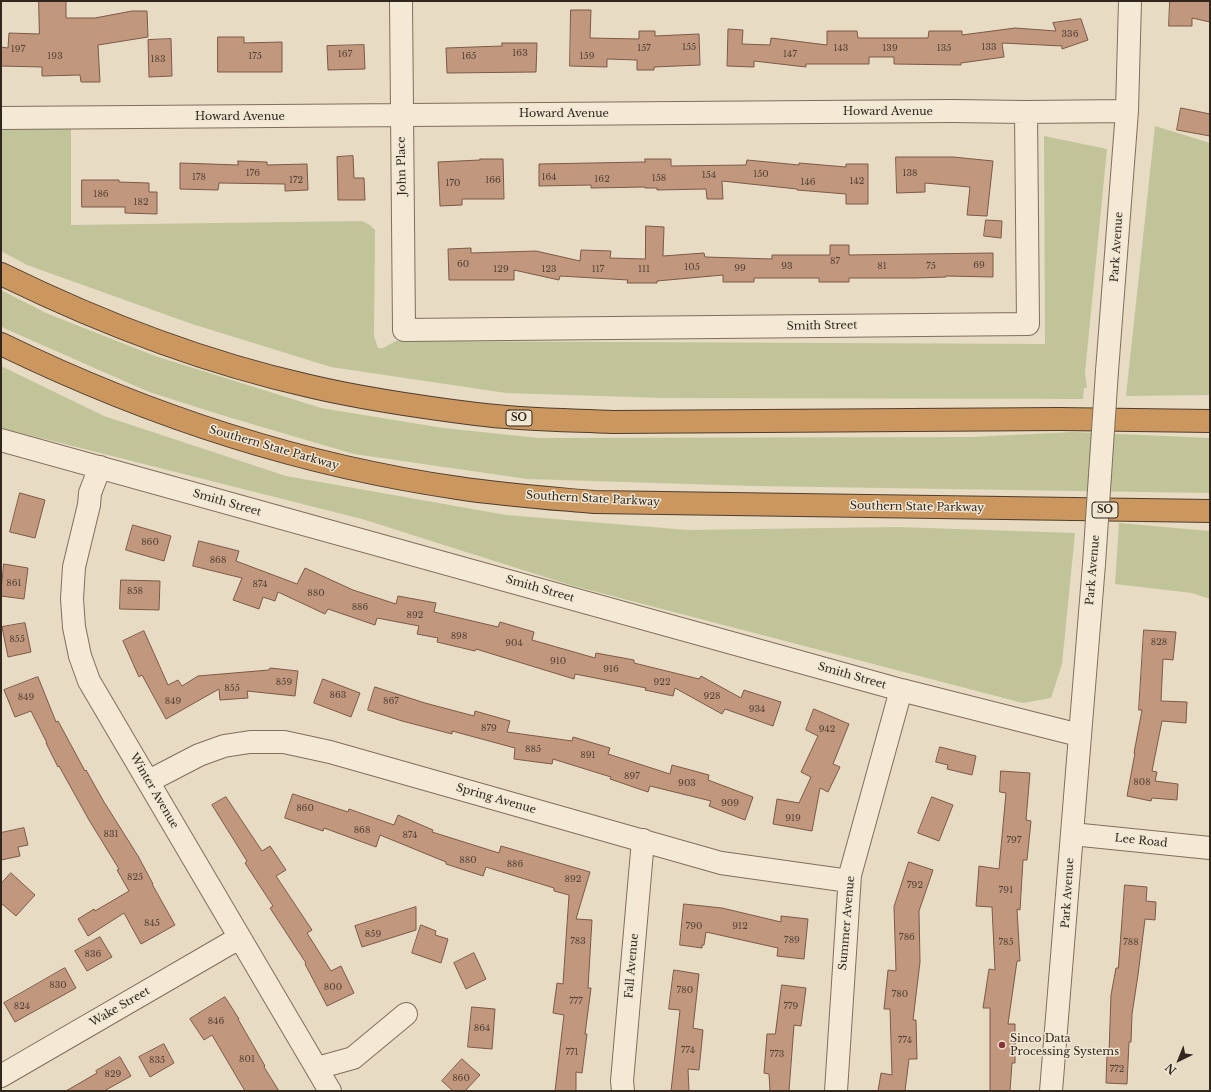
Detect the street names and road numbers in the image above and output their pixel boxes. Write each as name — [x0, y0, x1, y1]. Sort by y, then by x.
street label: Howard Avenue — [843, 105, 933, 119]
street label: Howard Avenue — [519, 107, 609, 121]
street label: Howard Avenue — [195, 110, 285, 124]
street label: John Place — [395, 136, 409, 196]
street label: Park Avenue — [1108, 211, 1126, 283]
street label: Smith Street — [787, 319, 857, 333]
road number: SO — [506, 410, 532, 426]
street label: Southern State Parkway — [208, 423, 340, 473]
street label: Smith Street — [191, 487, 263, 519]
street label: Southern State Parkway — [526, 489, 660, 509]
street label: Southern State Parkway — [850, 499, 984, 515]
road number: SO — [1092, 502, 1118, 518]
street label: Park Avenue — [1083, 534, 1103, 606]
street label: Smith Street — [504, 573, 576, 605]
street label: Smith Street — [816, 660, 888, 692]
street label: Winter Avenue — [127, 751, 181, 831]
street label: Spring Avenue — [454, 781, 538, 817]
street label: Lee Road — [1114, 832, 1168, 850]
street label: Park Avenue — [1059, 857, 1077, 929]
street label: Summer Avenue — [836, 875, 858, 971]
street label: Fall Avenue — [623, 933, 641, 999]
street label: Wake Street — [88, 985, 152, 1029]

